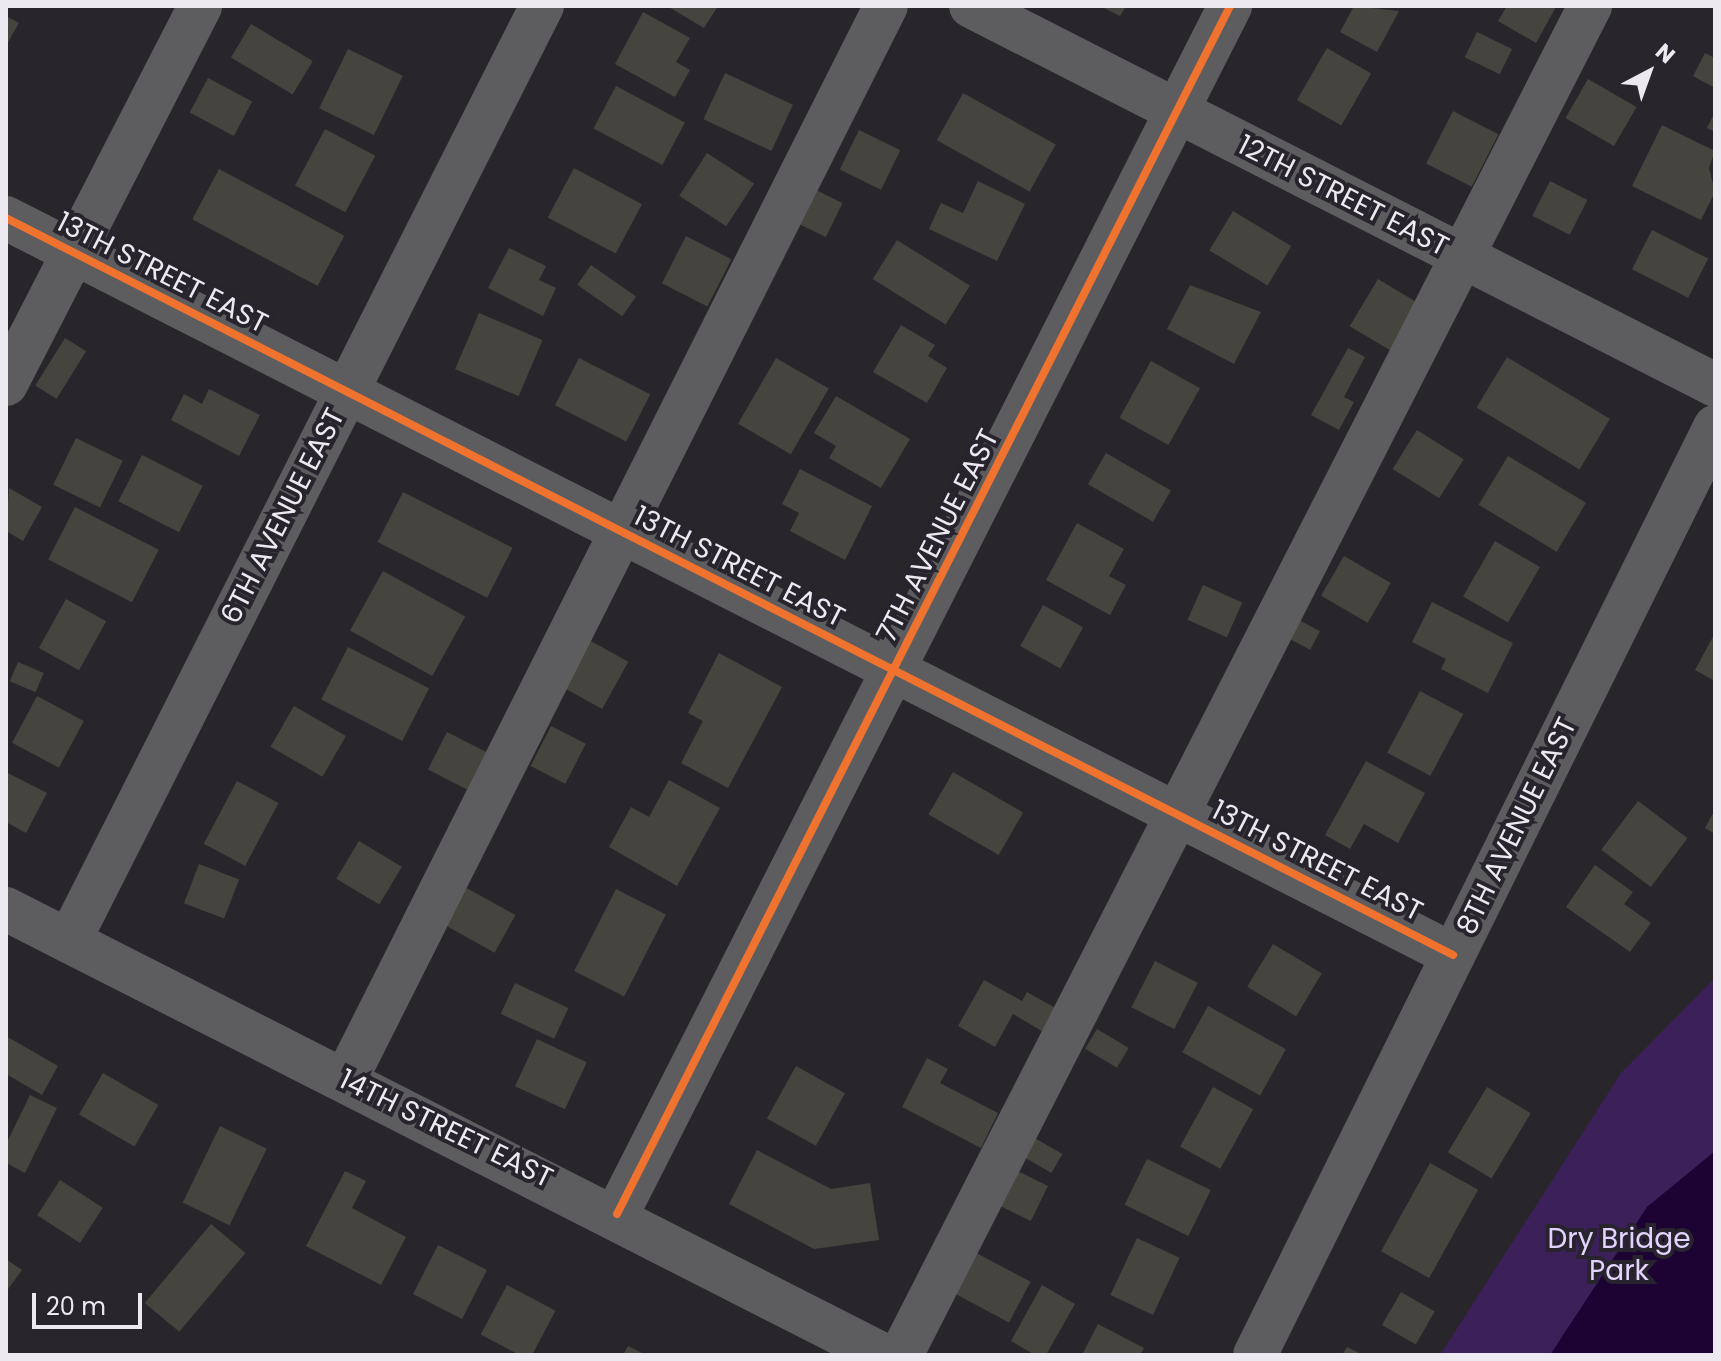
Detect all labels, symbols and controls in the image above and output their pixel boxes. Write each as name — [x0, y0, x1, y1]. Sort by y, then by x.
north arrow — [1609, 32, 1689, 112]
text: N — [1649, 36, 1681, 71]
street label: 12TH STREET EAST — [1232, 128, 1454, 264]
street label: 13TH STREET EAST — [51, 205, 273, 341]
street label: 6TH AVENUE EAST — [214, 403, 352, 629]
street label: 7TH AVENUE EAST — [870, 424, 1006, 648]
street label: 13TH STREET EAST — [628, 499, 850, 635]
street label: 8TH AVENUE EAST — [1450, 712, 1584, 940]
street label: 13TH STREET EAST — [1206, 793, 1428, 929]
street label: 14TH STREET EAST — [334, 1063, 558, 1195]
park label: Dry Bridge Park — [1547, 1222, 1691, 1288]
scale bar — [36, 1277, 146, 1327]
text: 20 m — [46, 1290, 106, 1323]

